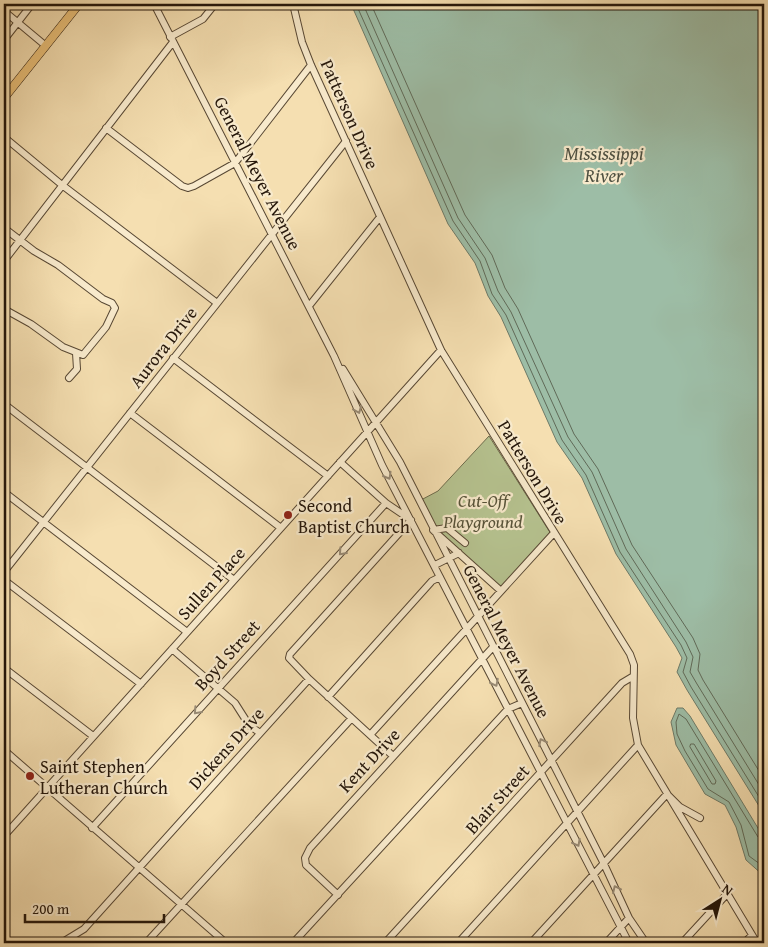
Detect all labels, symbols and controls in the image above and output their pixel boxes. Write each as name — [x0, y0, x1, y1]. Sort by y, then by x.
street label: Patterson Drive — [314, 55, 386, 173]
street label: General Meyer Avenue — [208, 91, 308, 255]
water label: Mississippi River — [564, 139, 644, 189]
street label: Aurora Drive — [122, 300, 204, 394]
one-way arrow — [352, 405, 362, 414]
street label: Patterson Drive — [491, 415, 575, 529]
one-way arrow — [382, 471, 392, 480]
park label: Cut-Off Playground — [442, 487, 523, 535]
place label: Second Baptist Church — [298, 492, 410, 540]
marker: Second Baptist Church — [282, 509, 294, 521]
street label: Sullen Place — [171, 540, 251, 626]
one-way arrow — [339, 546, 348, 555]
street label: General Meyer Avenue — [457, 559, 557, 723]
street label: Boyd Street — [188, 613, 267, 697]
one-way arrow — [489, 678, 499, 687]
street label: Dickens Drive — [182, 701, 270, 795]
one-way arrow — [194, 705, 203, 714]
street label: Kent Drive — [332, 722, 406, 798]
one-way arrow — [538, 739, 548, 748]
place label: Saint Stephen Lutheran Church — [40, 753, 168, 801]
street label: Blair Street — [458, 758, 536, 840]
marker: Saint Stephen Lutheran Church — [24, 770, 36, 782]
one-way arrow — [571, 838, 581, 847]
north arrow — [696, 874, 746, 924]
text: N — [718, 879, 738, 901]
one-way arrow — [612, 885, 622, 894]
scale bar — [25, 892, 164, 924]
text: 200 m — [32, 898, 70, 919]

